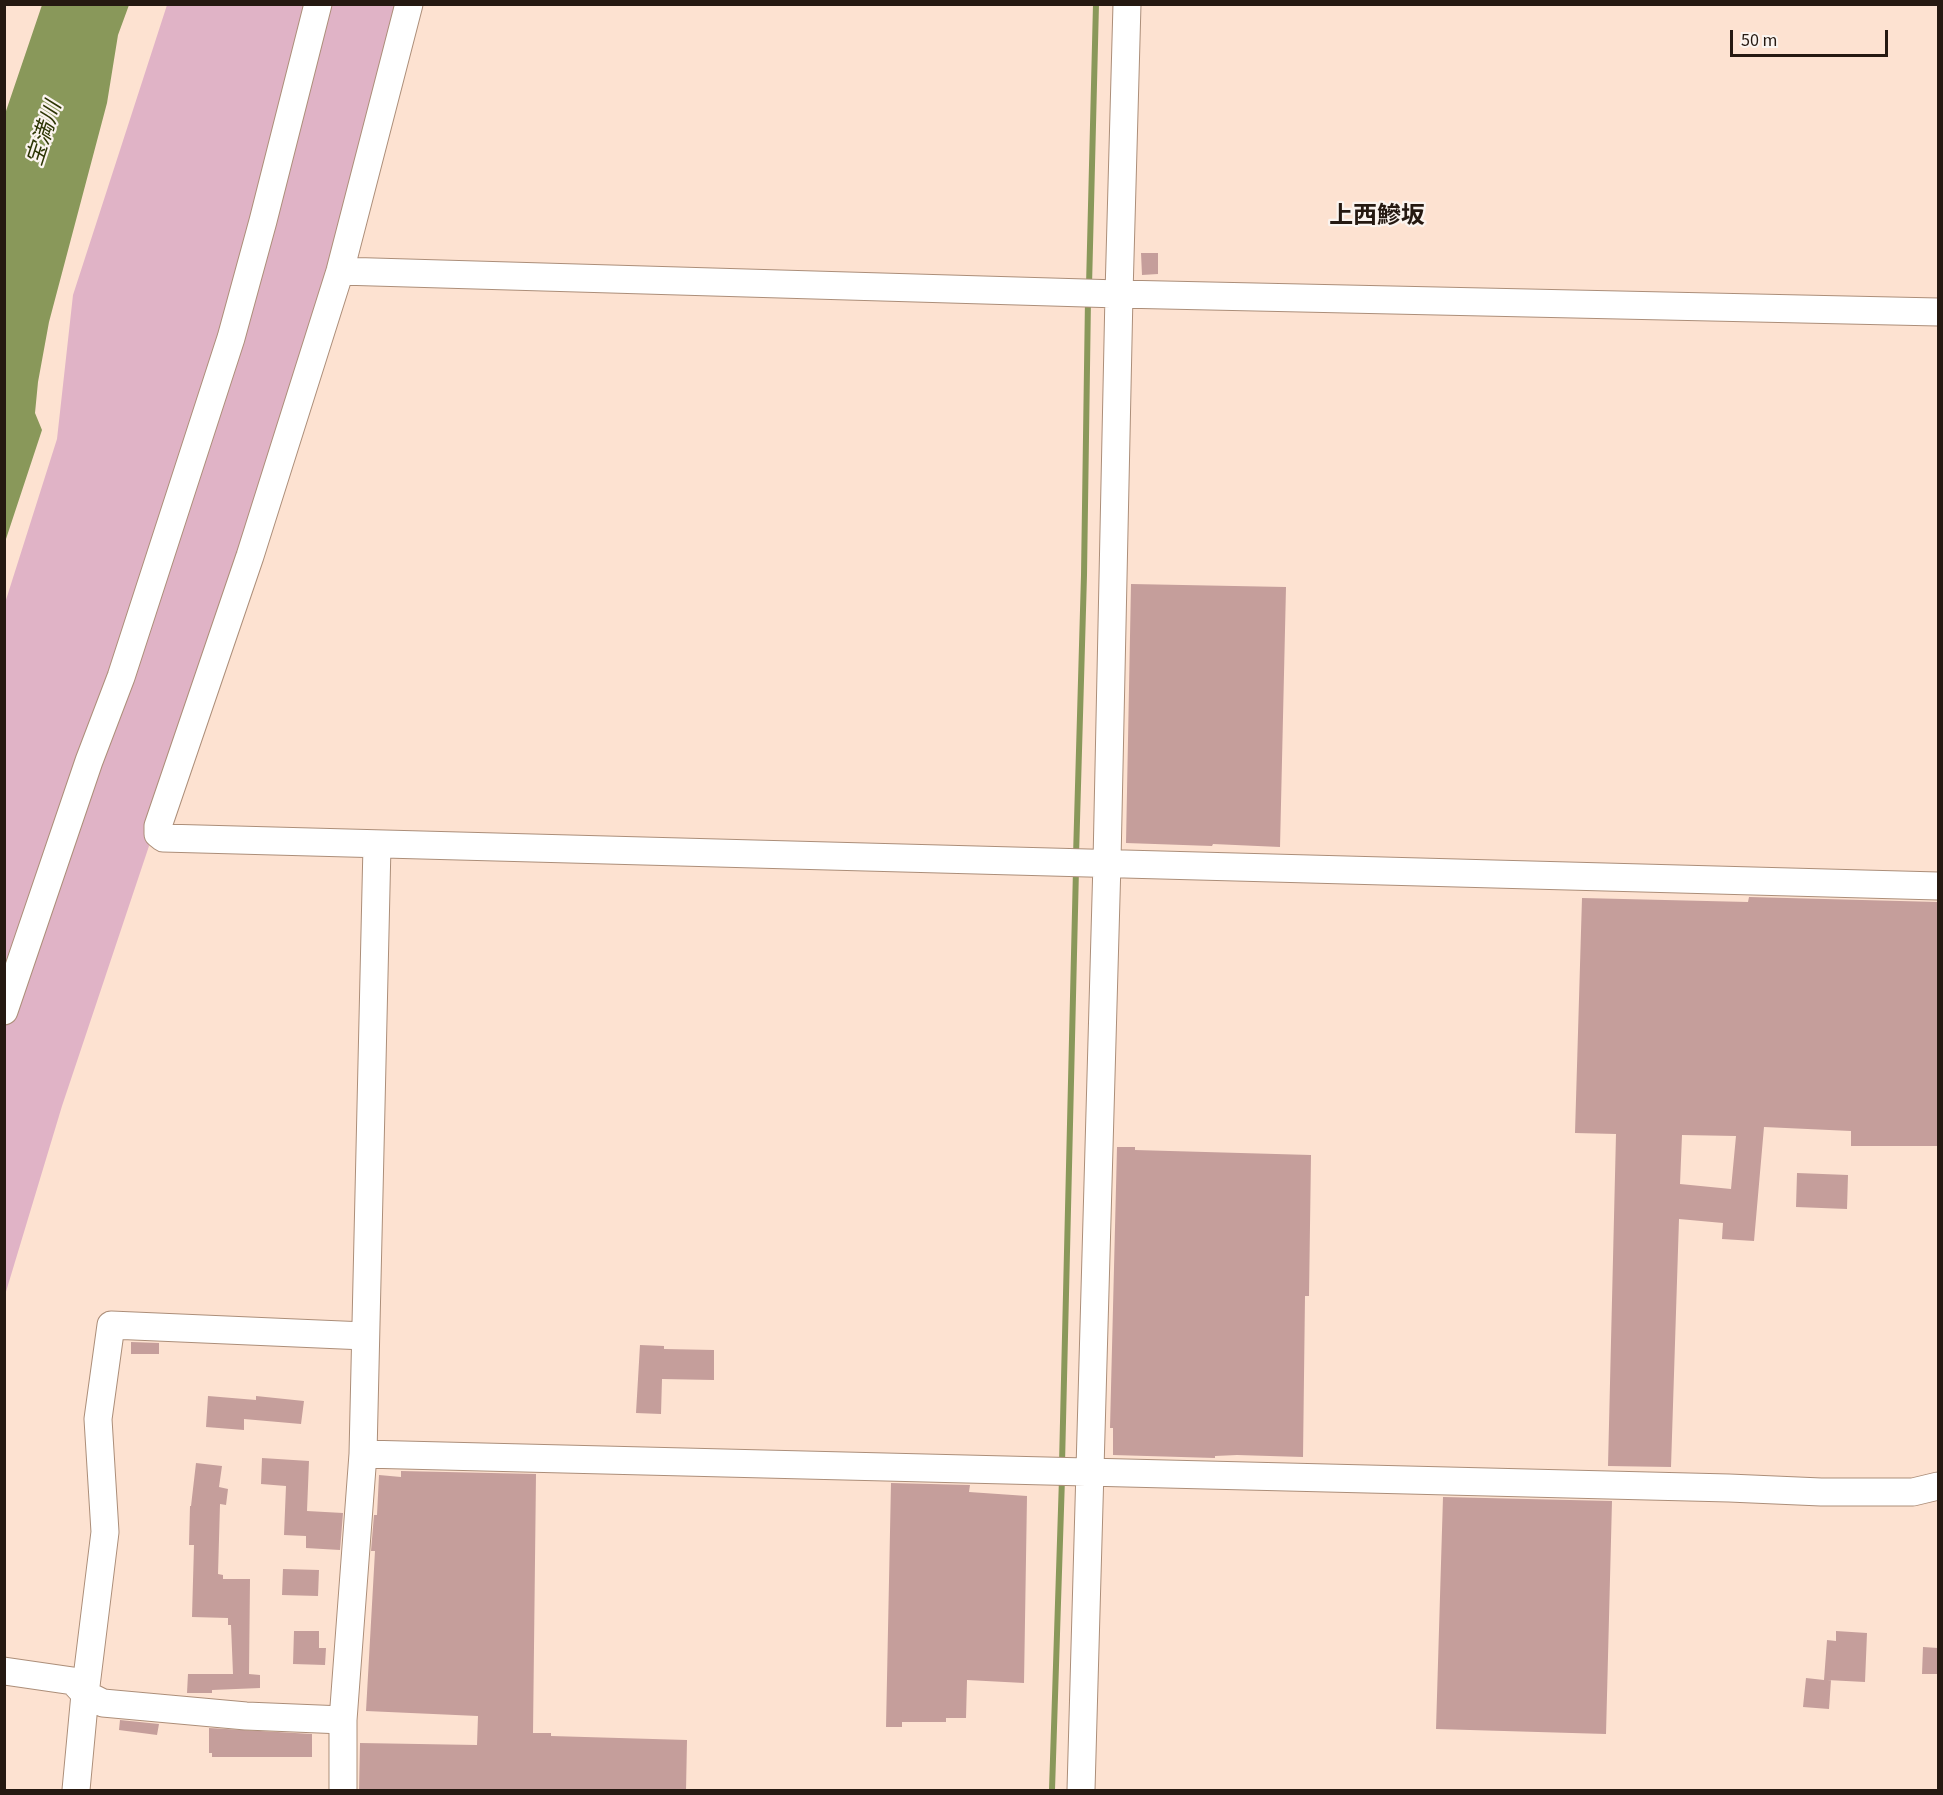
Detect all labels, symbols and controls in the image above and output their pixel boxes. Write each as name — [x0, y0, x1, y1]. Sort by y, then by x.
scale bar — [1733, 18, 1890, 56]
text: 50 m — [1741, 28, 1777, 53]
water label: 宝満川 — [23, 99, 69, 169]
district label: 上西鰺坂 — [1329, 204, 1425, 232]

